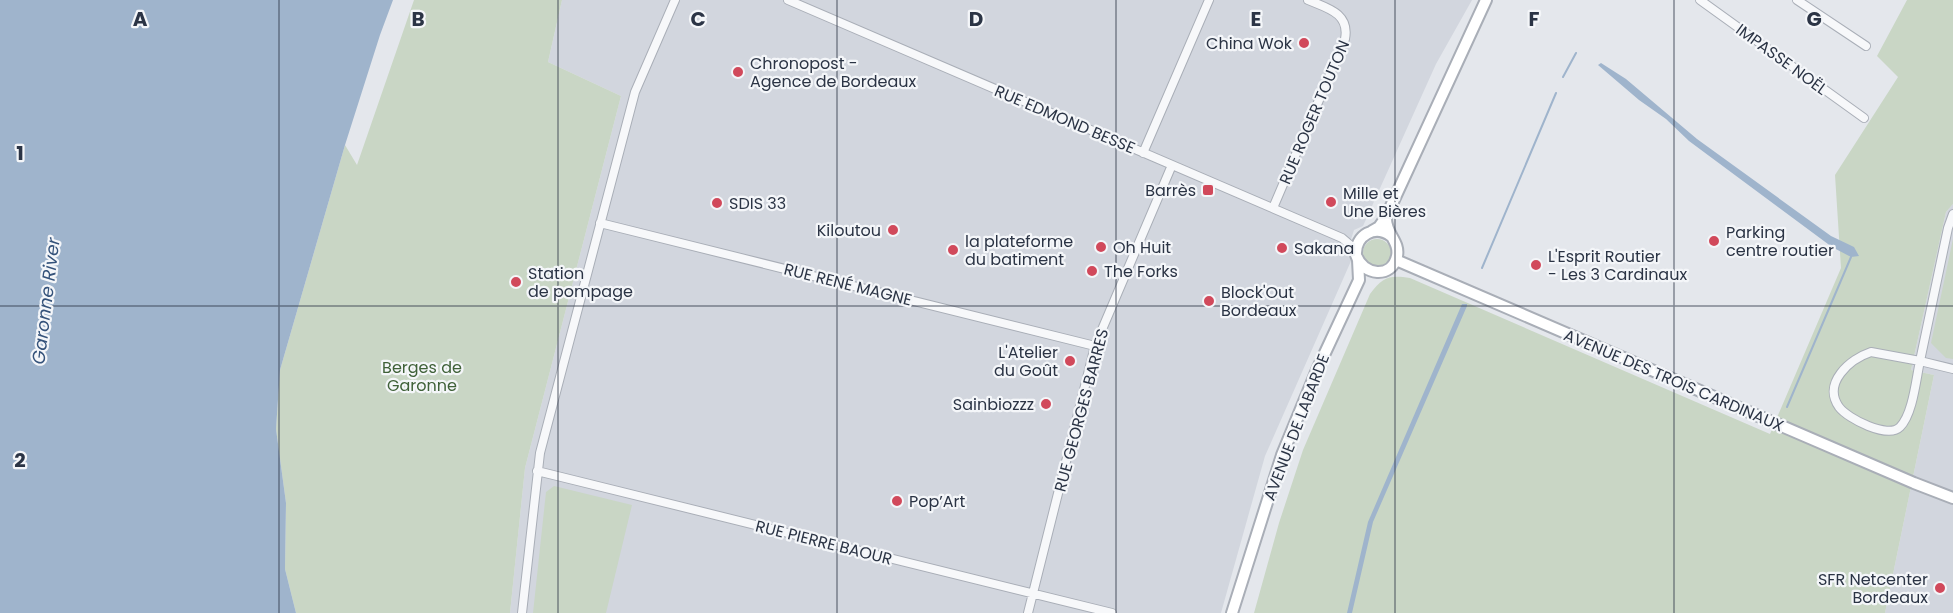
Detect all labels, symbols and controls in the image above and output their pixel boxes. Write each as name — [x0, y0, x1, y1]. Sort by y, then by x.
text: A — [133, 5, 148, 33]
text: B — [411, 5, 425, 33]
text: C — [690, 5, 706, 33]
text: D — [969, 5, 983, 33]
text: E — [1251, 5, 1261, 33]
text: F — [1529, 5, 1540, 33]
text: G — [1806, 5, 1822, 33]
street label: IMPASSE NOËL — [1731, 18, 1832, 100]
place label: China Wok — [1206, 32, 1293, 55]
marker: China Wok — [1297, 36, 1311, 50]
street label: RUE ROGER TOUTON — [1274, 37, 1355, 188]
place label: Chronopost - Agence de Bordeaux — [750, 52, 916, 93]
marker: Chronopost - Agence de Bordeaux — [731, 65, 745, 79]
street label: RUE EDMOND BESSE — [991, 79, 1139, 159]
text: 1 — [16, 139, 24, 167]
place label: Barrès — [1145, 179, 1196, 202]
place label: Mille et Une Bières — [1343, 182, 1426, 223]
marker: Barrès — [1201, 183, 1215, 197]
place label: SDIS 33 — [729, 192, 786, 215]
marker: Mille et Une Bières — [1324, 195, 1338, 209]
marker: SDIS 33 — [710, 196, 724, 210]
place label: Kiloutou — [817, 219, 881, 242]
place label: Parking centre routier — [1726, 221, 1834, 262]
marker: Kiloutou — [886, 223, 900, 237]
place label: la plateforme du batiment — [965, 230, 1073, 271]
marker: Parking centre routier — [1707, 234, 1721, 248]
water label: Garonne River — [25, 235, 66, 366]
place label: Oh Huit — [1113, 236, 1171, 259]
place label: Sakana — [1294, 237, 1354, 260]
marker: Oh Huit — [1094, 240, 1108, 254]
marker: Sakana — [1275, 241, 1289, 255]
marker: la plateforme du batiment — [946, 243, 960, 257]
place label: L'Esprit Routier - Les 3 Cardinaux — [1548, 245, 1687, 286]
street label: RUE RENÉ MAGNE — [781, 257, 914, 312]
marker: L'Esprit Routier - Les 3 Cardinaux — [1529, 258, 1543, 272]
place label: The Forks — [1104, 260, 1178, 283]
place label: Station de pompage — [528, 262, 633, 303]
marker: The Forks — [1085, 264, 1099, 278]
marker: Station de pompage — [509, 275, 523, 289]
place label: Block'Out Bordeaux — [1221, 281, 1297, 322]
marker: Block'Out Bordeaux — [1202, 294, 1216, 308]
street label: AVENUE DES TROIS CARDINAUX — [1560, 324, 1787, 437]
street label: RUE GEORGES BARRES — [1049, 326, 1114, 494]
place label: L'Atelier du Goût — [994, 341, 1058, 382]
street label: AVENUE DE LABARDE — [1258, 350, 1335, 504]
marker: L'Atelier du Goût — [1063, 354, 1077, 368]
park label: Berges de Garonne — [382, 356, 462, 397]
place label: Sainbiozzz — [953, 393, 1034, 416]
marker: Sainbiozzz — [1039, 397, 1053, 411]
text: 2 — [14, 446, 26, 474]
place label: Pop’Art — [909, 490, 966, 513]
marker: Pop’Art — [890, 494, 904, 508]
street label: RUE PIERRE BAOUR — [753, 514, 895, 571]
place label: SFR Netcenter Bordeaux — [1818, 568, 1928, 609]
marker: SFR Netcenter Bordeaux — [1933, 581, 1947, 595]

